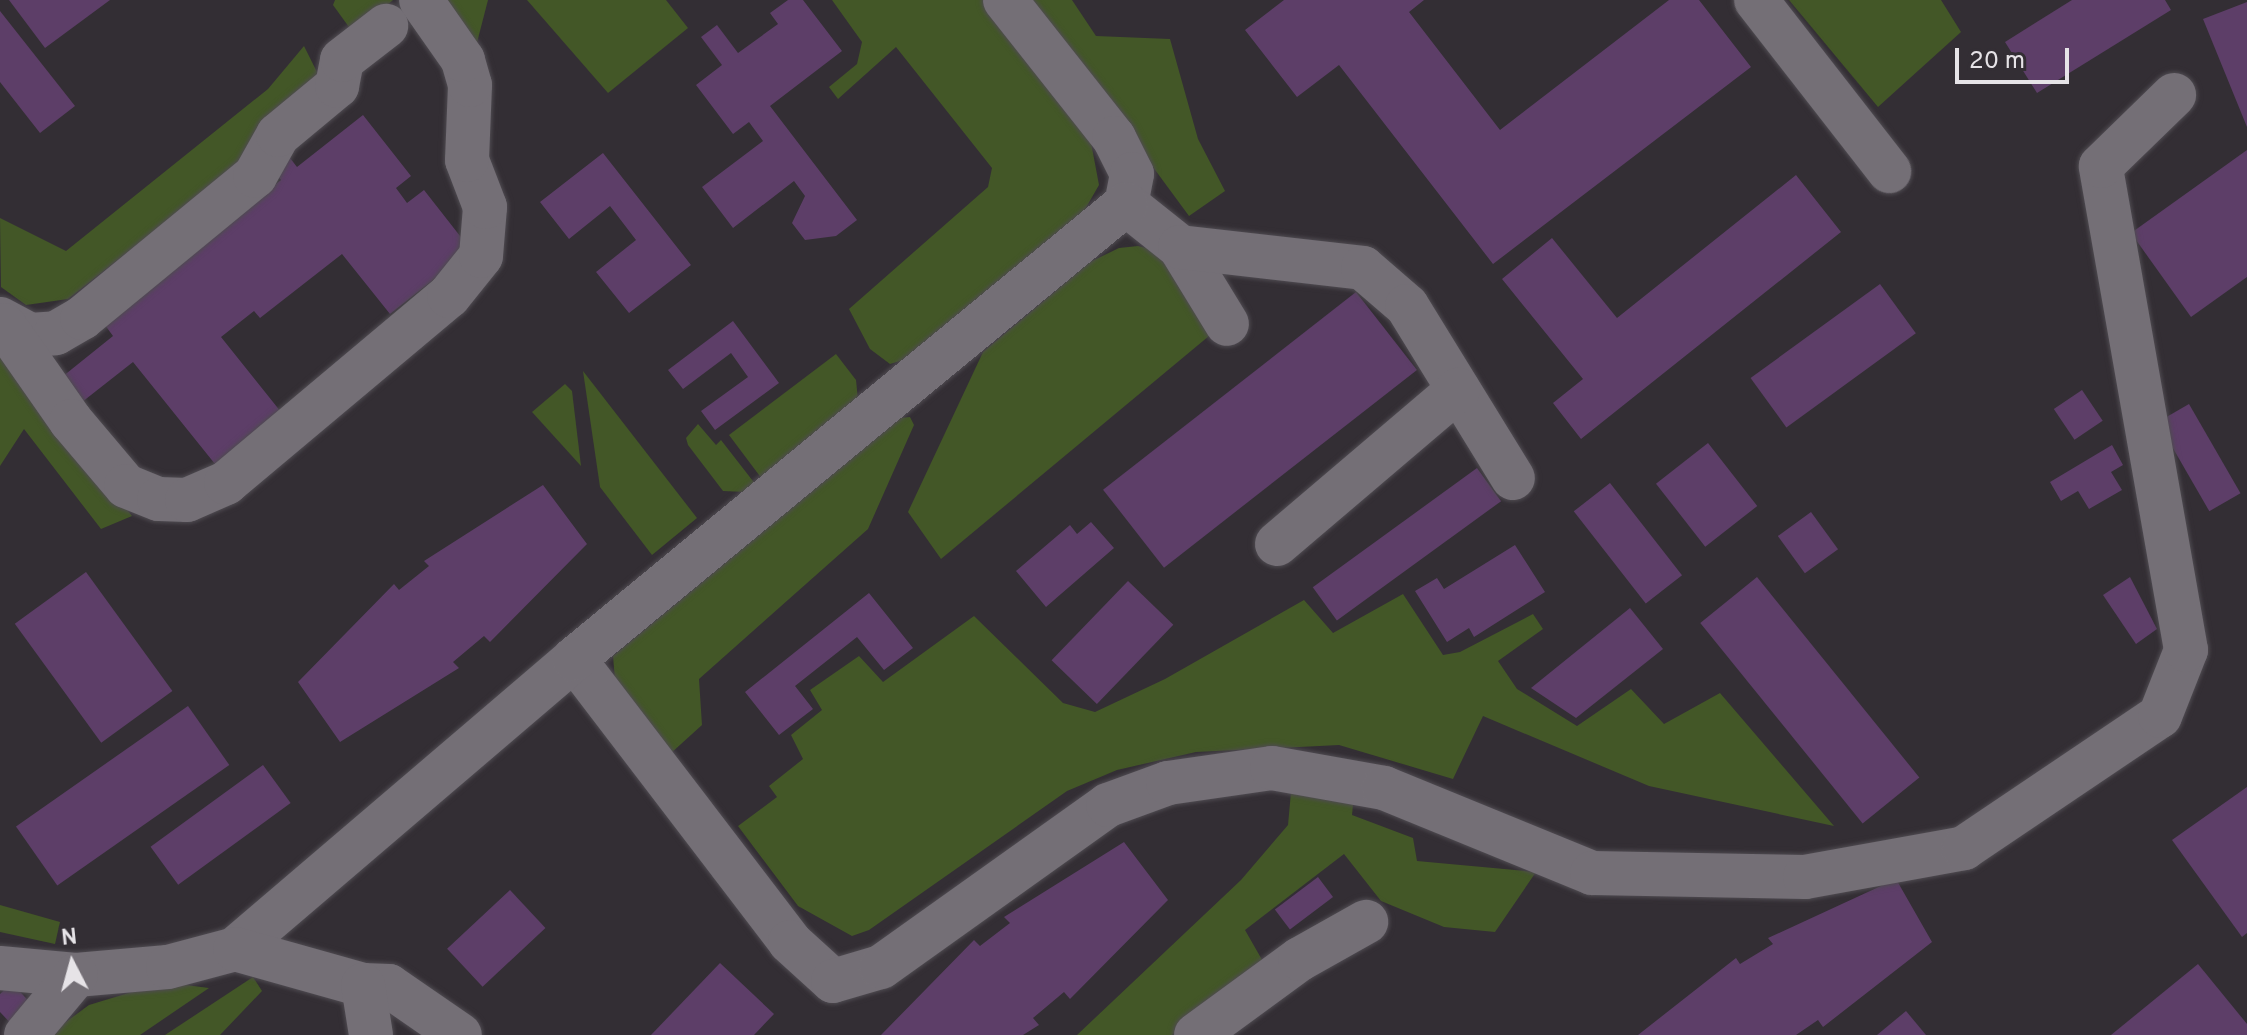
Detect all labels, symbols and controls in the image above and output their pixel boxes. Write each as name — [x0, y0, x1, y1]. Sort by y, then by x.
scale bar — [1959, 32, 2073, 82]
text: 20 m — [1969, 47, 2025, 77]
north arrow — [32, 923, 112, 1003]
text: N — [60, 924, 79, 953]

